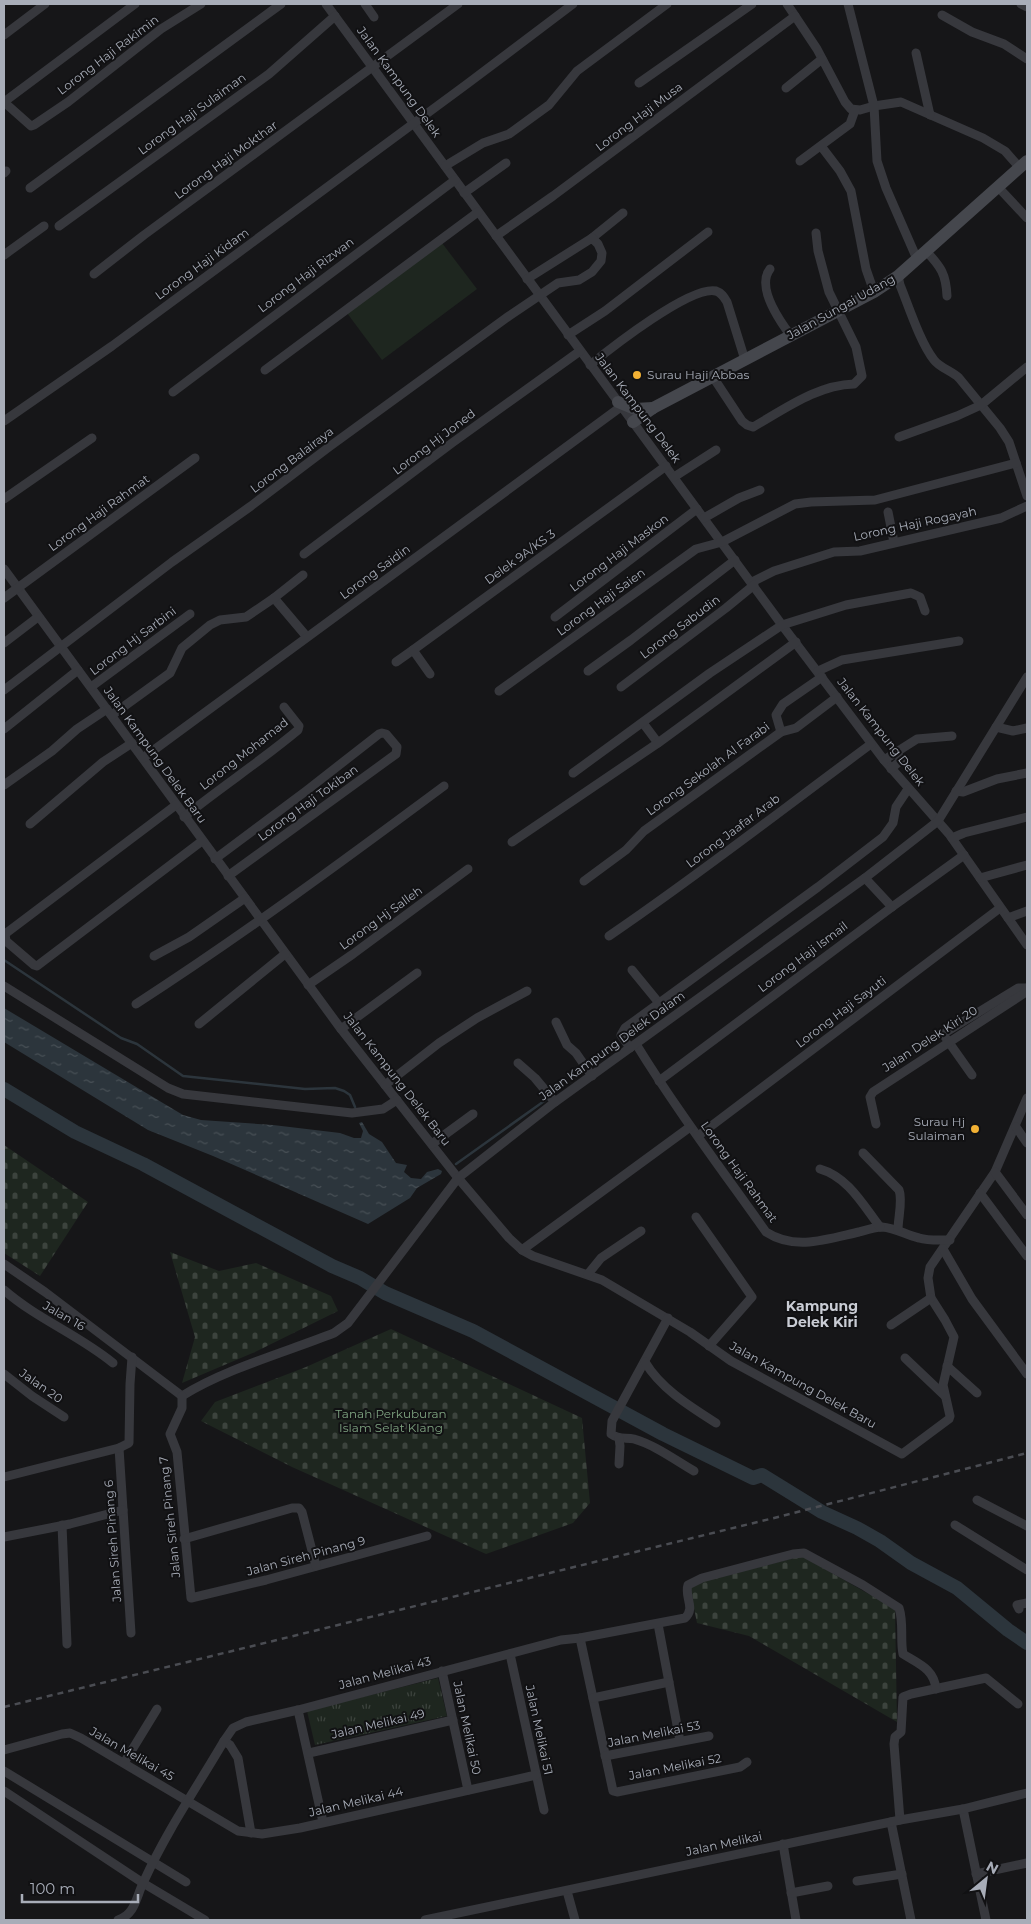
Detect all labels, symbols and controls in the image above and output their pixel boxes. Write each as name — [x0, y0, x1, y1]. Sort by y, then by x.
street label: Lorong Haji Rakimin — [54, 12, 161, 98]
street label: Jalan Kampung Delek — [354, 23, 445, 141]
street label: Lorong Haji Sulaiman — [135, 69, 249, 158]
street label: Lorong Haji Musa — [592, 79, 685, 154]
street label: Lorong Haji Mokthar — [171, 117, 280, 202]
street label: Lorong Haji Kidam — [152, 225, 252, 303]
street label: Lorong Haji Rizwan — [255, 234, 357, 316]
street label: Jalan Sungai Udang — [783, 271, 897, 343]
street label: Jalan Kampung Delek — [592, 349, 685, 466]
place label: Surau Haji Abbas — [647, 367, 749, 382]
marker: Surau Haji Abbas — [631, 369, 643, 381]
street label: Lorong Hj Joned — [389, 406, 478, 478]
street label: Lorong Balairaya — [247, 423, 336, 496]
street label: Lorong Haji Rahmat — [45, 471, 152, 554]
street label: Lorong Haji Rogayah — [852, 503, 978, 544]
street label: Lorong Haji Maskon — [566, 511, 671, 595]
street label: Delek 9A/KS 3 — [481, 526, 558, 587]
street label: Lorong Saidin — [337, 541, 413, 602]
street label: Lorong Haji Saien — [554, 564, 648, 639]
street label: Lorong Sabudin — [637, 592, 723, 662]
street label: Lorong Hj Sarbini — [86, 603, 179, 678]
street label: Jalan Kampung Delek — [834, 674, 929, 789]
street label: Jalan Kampung Delek Baru — [100, 683, 210, 826]
street label: Lorong Mohamad — [196, 714, 291, 793]
street label: Lorong Sekolah Al Farabi — [643, 719, 772, 818]
street label: Lorong Haji Tokiban — [255, 761, 361, 844]
street label: Lorong Jaafar Arab — [683, 790, 783, 871]
street label: Lorong Hj Salleh — [336, 882, 425, 953]
street label: Lorong Haji Ismail — [755, 918, 851, 995]
street label: Lorong Haji Sayuti — [792, 973, 889, 1051]
street label: Jalan Kampung Delek Dalam — [535, 988, 688, 1104]
street label: Jalan Delek Kiri 20 — [879, 1002, 980, 1075]
street label: Jalan Kampung Delek Baru — [340, 1008, 454, 1149]
place label: Surau Hj Sulaiman — [908, 1114, 965, 1143]
street label: Lorong Haji Rahmat — [698, 1118, 781, 1225]
marker: Surau Hj Sulaiman — [969, 1123, 981, 1135]
street label: Jalan 16 — [40, 1297, 88, 1334]
district label: Kampung Delek Kiri — [786, 1297, 858, 1331]
street label: Jalan Kampung Delek Baru — [726, 1337, 879, 1431]
street label: Jalan 20 — [16, 1365, 66, 1406]
park label: Tanah Perkuburan Islam Selat Klang — [335, 1406, 447, 1435]
street label: Jalan Sireh Pinang 7 — [156, 1456, 183, 1580]
street label: Jalan Sireh Pinang 6 — [101, 1480, 124, 1604]
street label: Jalan Sireh Pinang 9 — [244, 1532, 367, 1579]
street label: Jalan Melikai 43 — [336, 1653, 433, 1692]
street label: Jalan Melikai 50 — [450, 1679, 485, 1776]
street label: Jalan Melikai 51 — [522, 1683, 556, 1776]
street label: Jalan Melikai 49 — [329, 1705, 426, 1742]
street label: Jalan Melikai 53 — [605, 1717, 702, 1750]
street label: Jalan Melikai 45 — [86, 1723, 177, 1784]
street label: Jalan Melikai 52 — [626, 1750, 723, 1783]
street label: Jalan Melikai 44 — [306, 1783, 404, 1820]
street label: Jalan Melikai — [684, 1828, 763, 1859]
north arrow — [961, 1854, 1011, 1904]
text: N — [983, 1857, 1002, 1878]
scale bar — [22, 1872, 139, 1904]
text: 100 m — [30, 1879, 75, 1898]

